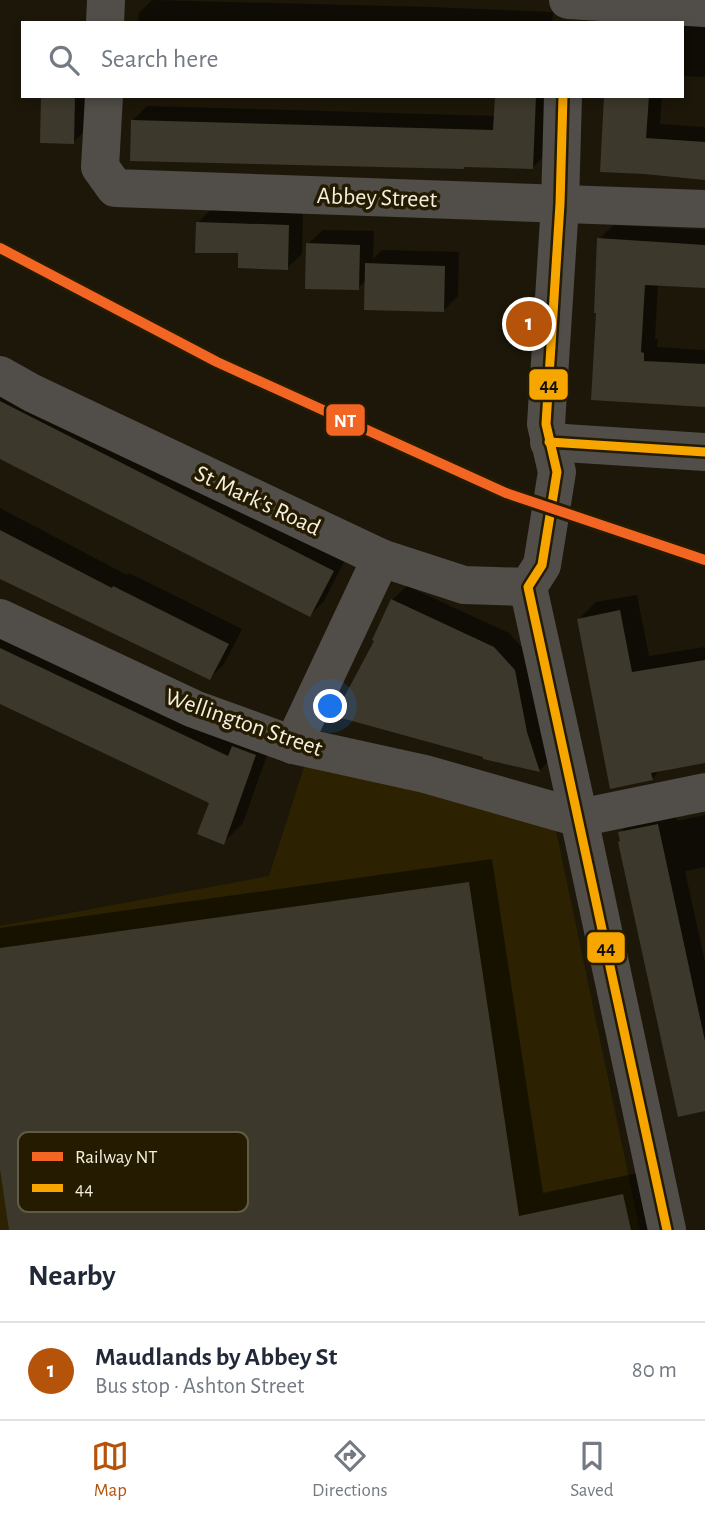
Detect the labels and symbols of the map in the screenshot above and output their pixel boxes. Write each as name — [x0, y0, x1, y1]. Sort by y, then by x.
street label: Abbey Street — [316, 184, 438, 212]
pin: 1 — [506, 298, 552, 350]
line badge: 44 — [528, 368, 569, 401]
text: 44 — [539, 376, 559, 395]
line badge: NT — [325, 403, 366, 437]
text: NT — [334, 412, 357, 431]
street label: St Mark's Road — [191, 461, 324, 540]
street label: Wellington Street — [162, 685, 326, 761]
your location — [313, 689, 347, 723]
line badge: 44 — [586, 931, 626, 964]
text: 44 — [596, 939, 616, 958]
legend — [18, 1132, 248, 1212]
text: Railway NT — [75, 1148, 158, 1167]
text: 44 — [75, 1180, 93, 1199]

